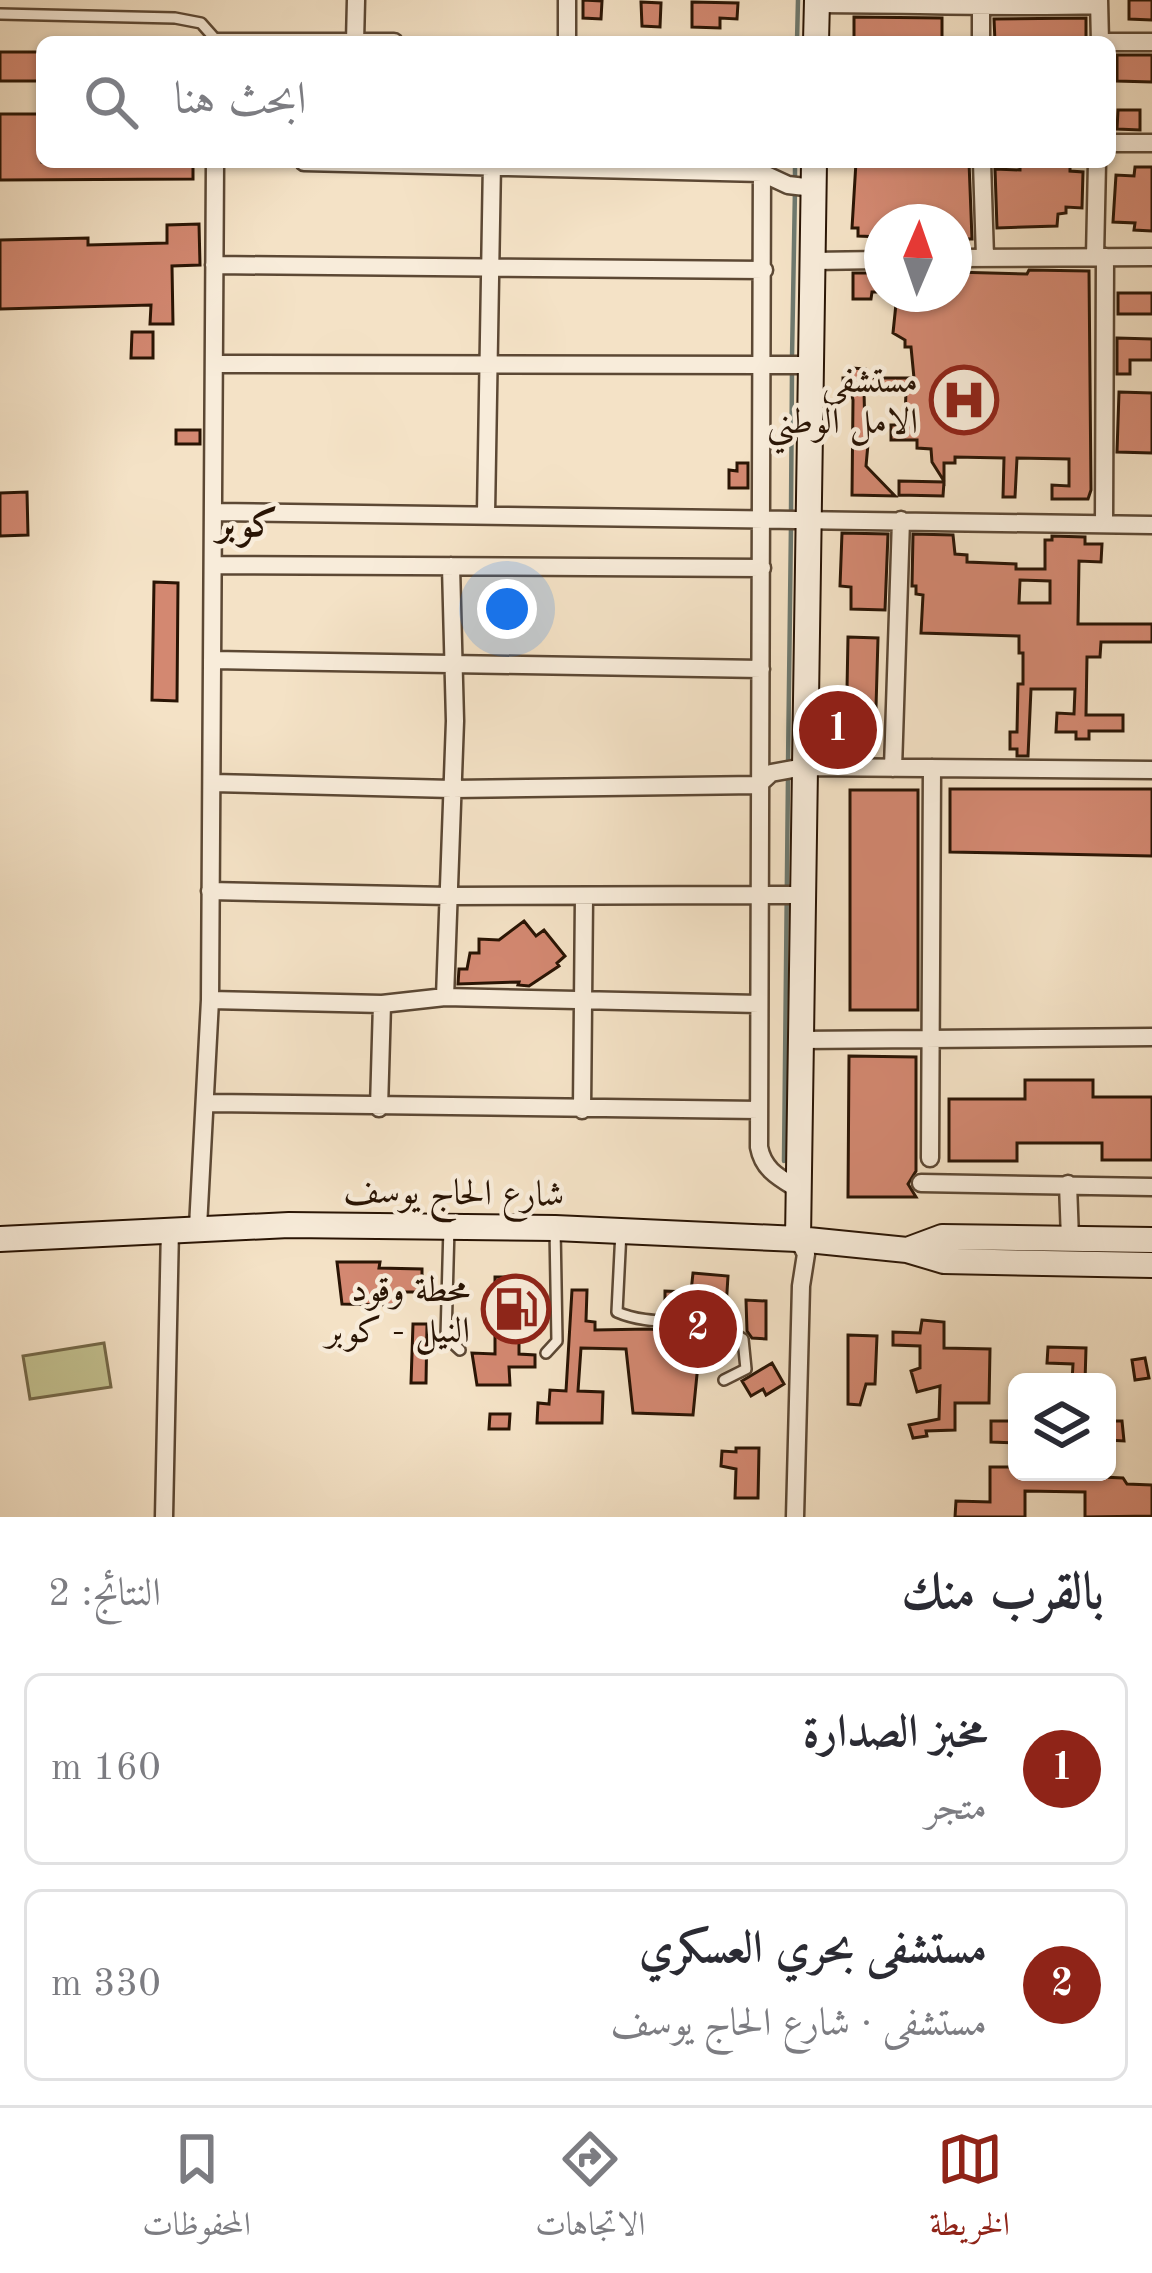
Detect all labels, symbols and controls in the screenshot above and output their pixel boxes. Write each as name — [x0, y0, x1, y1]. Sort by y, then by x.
search box — [36, 36, 1116, 168]
icon: search — [78, 69, 144, 135]
text: ابحث هنا — [174, 79, 307, 124]
north arrow — [864, 204, 972, 312]
place label: مستشفى الامل الوطني — [767, 365, 918, 454]
hospital icon: مستشفى الامل الوطني — [929, 365, 999, 435]
district label: كوبر — [212, 505, 278, 548]
your location — [477, 579, 537, 639]
pin: 1 — [799, 685, 877, 775]
street label: شارع الحاج يوسف — [343, 1175, 565, 1226]
place label: محطة وقود النيل - كوبر — [321, 1274, 470, 1355]
fuel station icon: محطة وقود النيل - كوبر — [481, 1274, 551, 1344]
pin: 2 — [659, 1284, 737, 1374]
map controls — [1008, 1373, 1116, 1481]
button: layers — [1008, 1373, 1116, 1481]
text: بالقرب منك — [901, 1569, 1104, 1620]
text: النتائج: 2 — [48, 1575, 161, 1614]
text: مخبز الصدارة — [803, 1712, 987, 1757]
text: 160 m — [51, 1749, 161, 1788]
text: 1 — [1051, 1749, 1073, 1788]
text: متجر — [925, 1789, 987, 1828]
text: مستشفى بحري العسكري — [639, 1928, 987, 1973]
text: 330 m — [51, 1965, 161, 2004]
text: 2 — [1051, 1965, 1073, 2004]
text: مستشفى · شارع الحاج يوسف — [611, 2005, 987, 2044]
tab: المحفوظات — [142, 2126, 251, 2256]
tab: الاتجاهات — [535, 2126, 645, 2256]
tab: الخريطة — [930, 2126, 1010, 2256]

